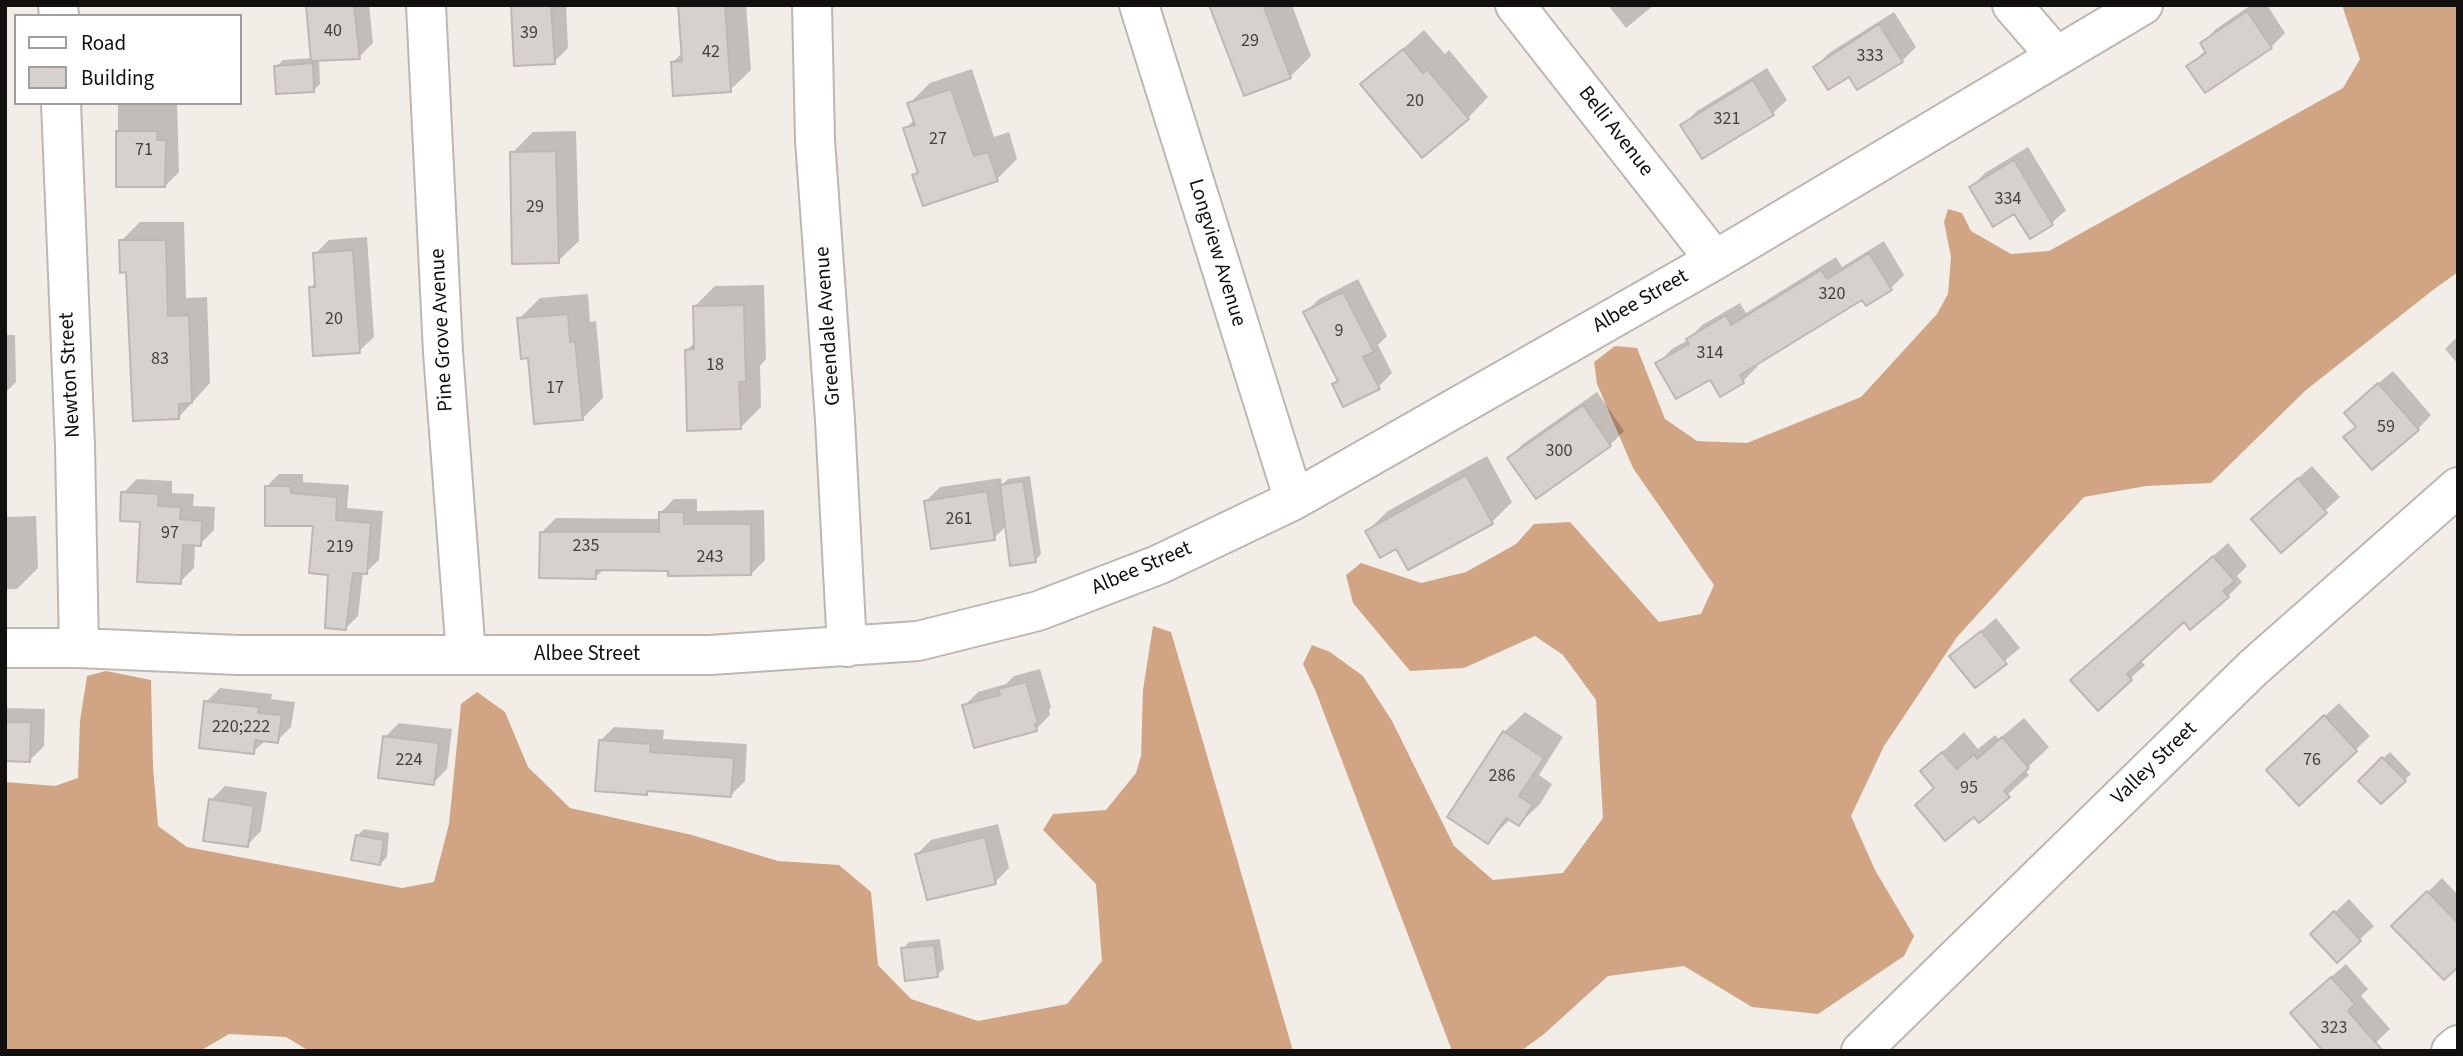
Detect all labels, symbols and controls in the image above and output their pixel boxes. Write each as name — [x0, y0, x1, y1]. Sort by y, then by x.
legend — [14, 14, 242, 105]
house number: 40 — [324, 21, 342, 43]
house number: 39 — [520, 23, 538, 45]
text: Road — [81, 28, 126, 58]
house number: 29 — [1241, 31, 1259, 53]
house number: 42 — [702, 42, 720, 64]
house number: 333 — [1857, 46, 1883, 68]
text: Building — [81, 63, 154, 93]
street label: Belli Avenue — [1572, 82, 1658, 182]
house number: 20 — [1406, 91, 1424, 113]
house number: 321 — [1714, 109, 1740, 131]
house number: 27 — [929, 129, 947, 151]
house number: 71 — [135, 140, 153, 162]
street label: Longview Avenue — [1182, 176, 1250, 330]
house number: 334 — [1995, 189, 2021, 211]
house number: 29 — [526, 197, 544, 219]
street label: Greendale Avenue — [811, 246, 847, 406]
street label: Pine Grove Avenue — [426, 248, 460, 412]
street label: Albee Street — [1589, 265, 1693, 339]
house number: 320 — [1819, 284, 1845, 306]
house number: 20 — [325, 309, 343, 331]
street label: Newton Street — [55, 312, 87, 438]
house number: 9 — [1335, 321, 1343, 343]
house number: 314 — [1697, 343, 1723, 365]
house number: 83 — [151, 349, 169, 371]
house number: 18 — [706, 355, 724, 377]
house number: 17 — [546, 378, 564, 400]
house number: 59 — [2377, 417, 2395, 439]
house number: 300 — [1546, 441, 1572, 463]
house number: 261 — [946, 509, 972, 531]
house number: 97 — [161, 523, 179, 545]
house number: 235 — [573, 536, 599, 558]
house number: 219 — [327, 537, 353, 559]
street label: Albee Street — [1088, 537, 1196, 601]
house number: 243 — [697, 547, 723, 569]
street label: Albee Street — [534, 642, 640, 668]
house number: 220;222 — [212, 717, 270, 739]
street label: Valley Street — [2107, 717, 2203, 811]
house number: 224 — [396, 750, 422, 772]
house number: 76 — [2303, 750, 2321, 772]
house number: 286 — [1489, 766, 1515, 788]
house number: 95 — [1960, 778, 1978, 800]
house number: 323 — [2321, 1018, 2347, 1040]

